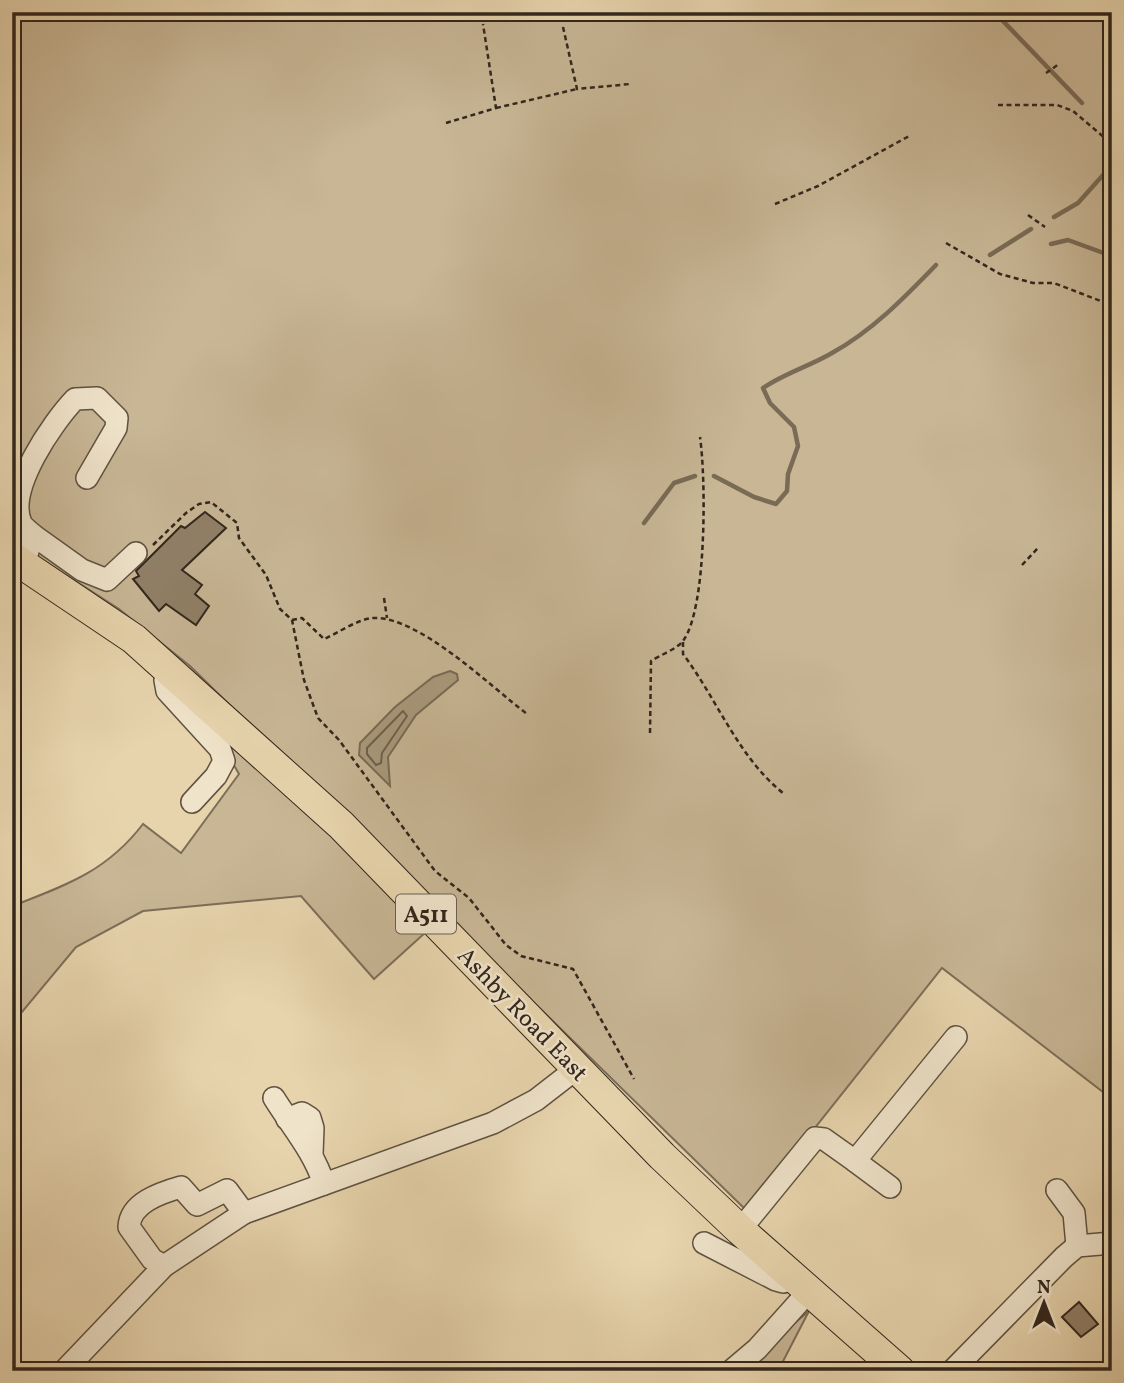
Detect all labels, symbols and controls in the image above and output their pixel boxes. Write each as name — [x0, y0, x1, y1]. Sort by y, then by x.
road number: A511 — [396, 894, 456, 934]
street label: Ashby Road East — [448, 940, 595, 1090]
north arrow — [1009, 1268, 1078, 1338]
text: N — [1037, 1275, 1051, 1301]

